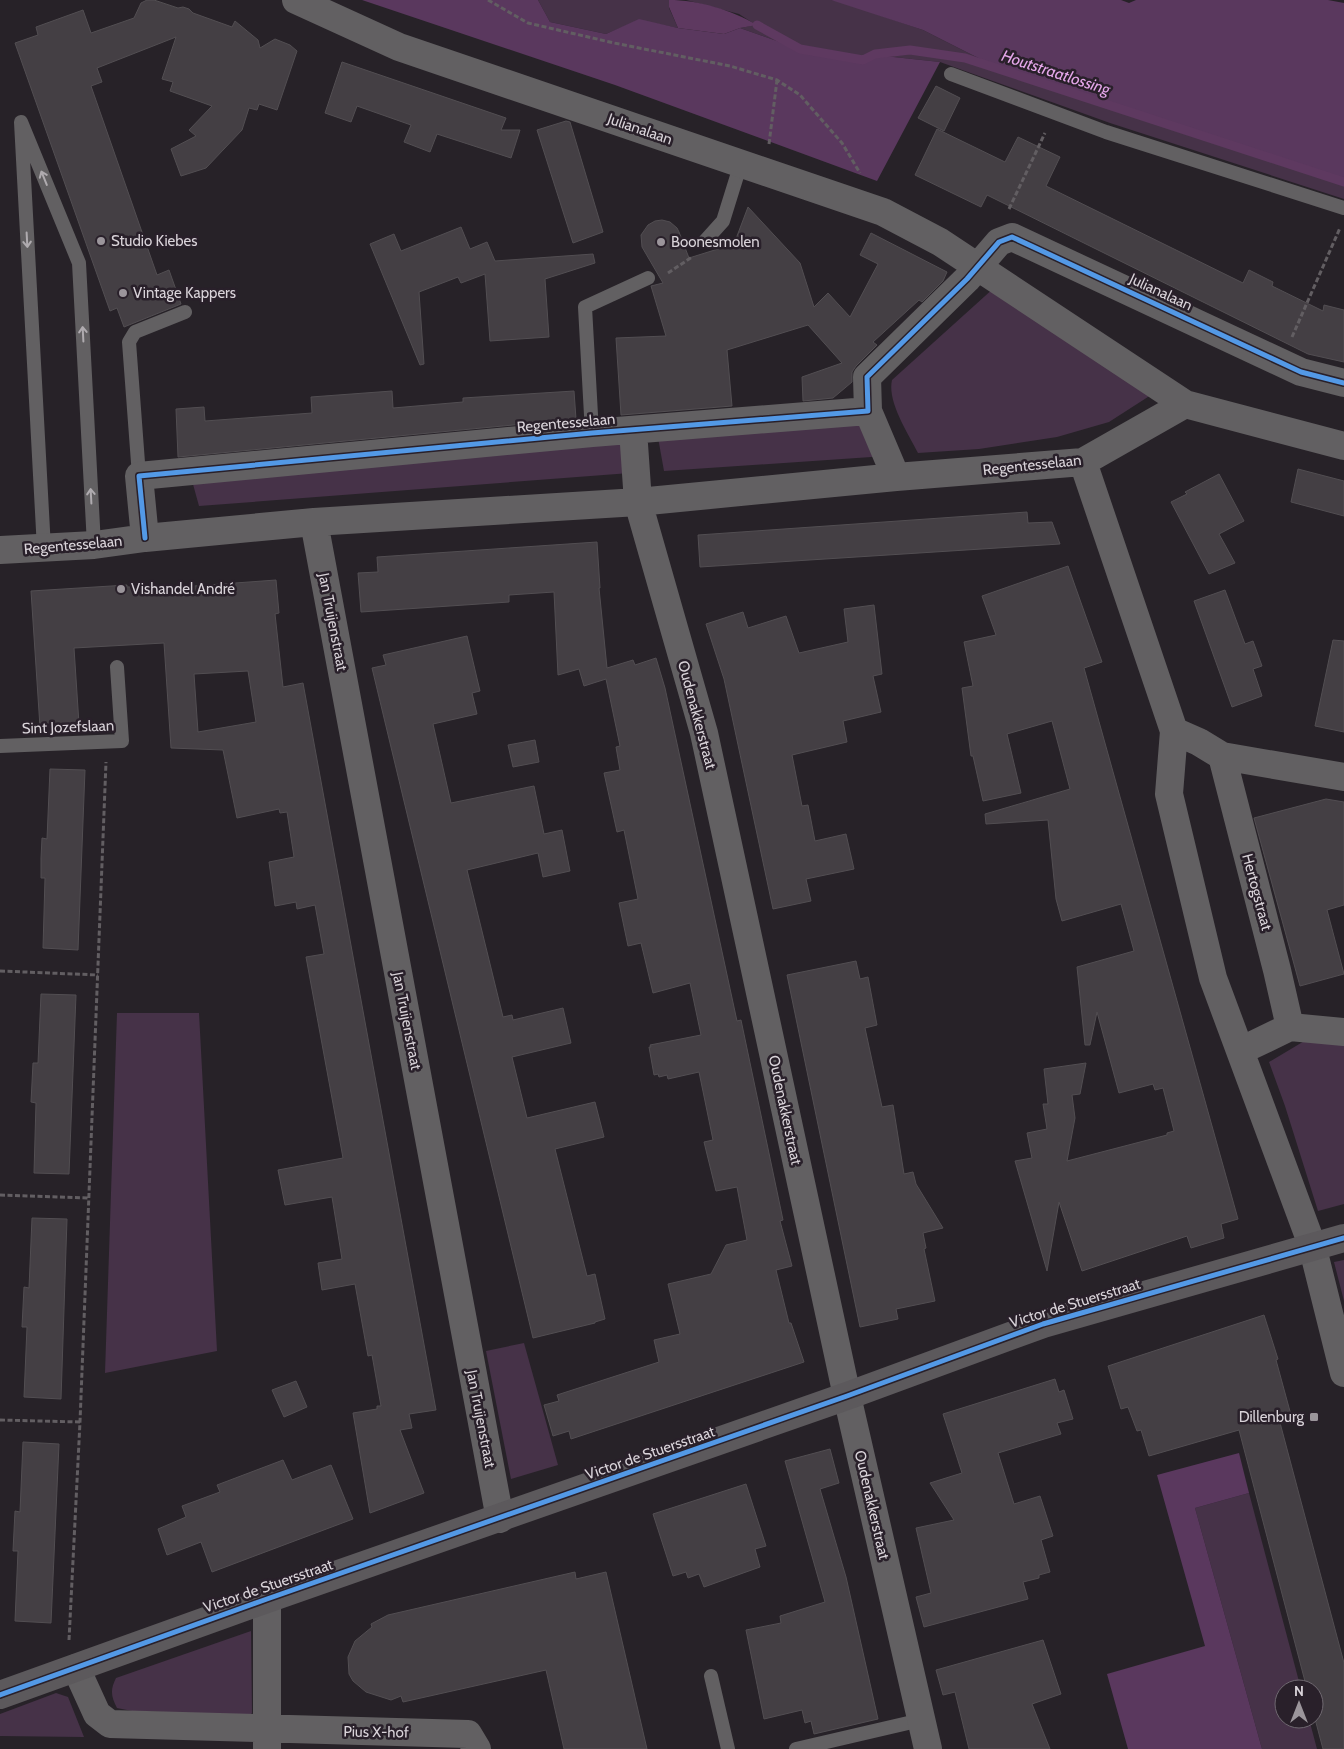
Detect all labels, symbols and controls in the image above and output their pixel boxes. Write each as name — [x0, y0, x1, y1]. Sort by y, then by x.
water label: Houtstraatlossing — [999, 46, 1113, 99]
street label: Julianalaan — [604, 109, 675, 148]
one-way arrow — [39, 171, 48, 186]
one-way arrow — [22, 232, 31, 248]
place label: Studio Kiebes — [111, 232, 198, 250]
place label: Boonesmolen — [671, 233, 760, 251]
marker: Studio Kiebes — [95, 235, 107, 247]
marker: Boonesmolen — [655, 236, 667, 248]
street label: Julianalaan — [1126, 269, 1195, 314]
place label: Vintage Kappers — [133, 284, 236, 302]
marker: Vintage Kappers — [117, 287, 129, 299]
one-way arrow — [78, 326, 87, 342]
street label: Regentesselaan — [516, 410, 616, 436]
street label: Regentesselaan — [982, 451, 1082, 479]
one-way arrow — [87, 488, 96, 504]
street label: Regentesselaan — [23, 532, 123, 558]
street label: Jan Truijenstraat — [314, 570, 351, 673]
place label: Vishandel André — [131, 580, 235, 598]
marker: Vishandel André — [115, 583, 127, 595]
street label: Oudenakkerstraat — [674, 659, 720, 771]
street label: Sint Jozefslaan — [22, 716, 114, 738]
street label: Hertogstraat — [1238, 852, 1276, 932]
street label: Jan Truijenstraat — [388, 969, 425, 1072]
street label: Oudenakkerstraat — [765, 1054, 805, 1166]
street label: Victor de Stuersstraat — [1007, 1275, 1143, 1331]
street label: Jan Truijenstraat — [462, 1367, 499, 1470]
place label: Dillenburg — [1239, 1408, 1305, 1426]
marker: Dillenburg — [1308, 1411, 1320, 1423]
street label: Victor de Stuersstraat — [583, 1422, 717, 1484]
street label: Oudenakkerstraat — [851, 1449, 893, 1561]
street label: Victor de Stuersstraat — [201, 1555, 335, 1617]
north arrow — [1274, 1679, 1324, 1729]
text: N — [1294, 1682, 1304, 1700]
street label: Pius X-hof — [343, 1722, 409, 1742]

